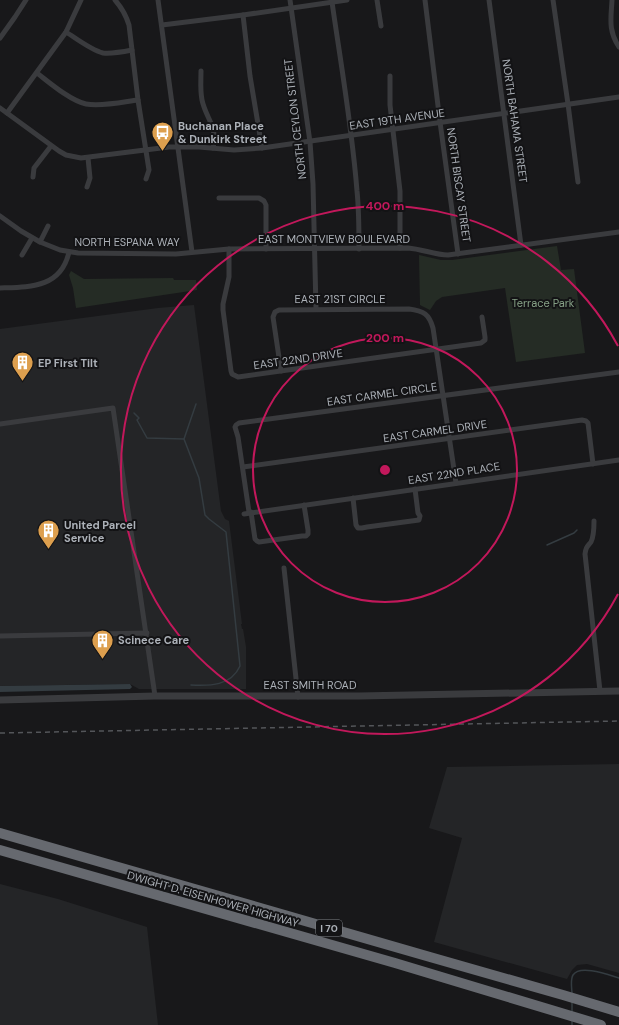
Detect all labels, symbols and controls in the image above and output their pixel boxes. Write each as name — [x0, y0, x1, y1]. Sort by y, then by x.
street label: NORTH CEYLON STREET — [281, 58, 309, 180]
street label: NORTH BAHAMA STREET — [499, 58, 531, 184]
street label: EAST 19TH AVENUE — [348, 105, 446, 133]
bus stop icon: Buchanan Place & Dunkirk Street — [149, 119, 175, 152]
place label: Buchanan Place & Dunkirk Street — [178, 119, 267, 146]
street label: NORTH BISCAY STREET — [444, 127, 474, 243]
text: 400 m — [366, 198, 404, 214]
street label: EAST MONTVIEW BOULEVARD — [258, 232, 410, 246]
street label: NORTH ESPANA WAY — [74, 235, 180, 249]
street label: EAST 21ST CIRCLE — [295, 292, 385, 306]
park label: Terrace Park — [512, 296, 575, 310]
text: 200 m — [366, 330, 404, 346]
street label: EAST 22ND DRIVE — [253, 346, 343, 372]
building icon: EP First Tilt — [9, 350, 35, 383]
place label: EP First Tilt — [38, 356, 98, 370]
street label: EAST CARMEL CIRCLE — [326, 379, 438, 409]
street label: EAST CARMEL DRIVE — [382, 417, 488, 445]
street label: EAST 22ND PLACE — [407, 459, 501, 487]
centre of rings — [378, 463, 392, 477]
building icon: United Parcel Service — [35, 518, 61, 551]
place label: United Parcel Service — [64, 518, 136, 545]
building icon: Scinece Care — [90, 627, 116, 660]
place label: Scinece Care — [118, 633, 190, 647]
street label: EAST SMITH ROAD — [264, 678, 357, 692]
street label: DWIGHT D. EISENHOWER HIGHWAY — [126, 868, 301, 930]
road number: I 70 — [316, 920, 342, 936]

